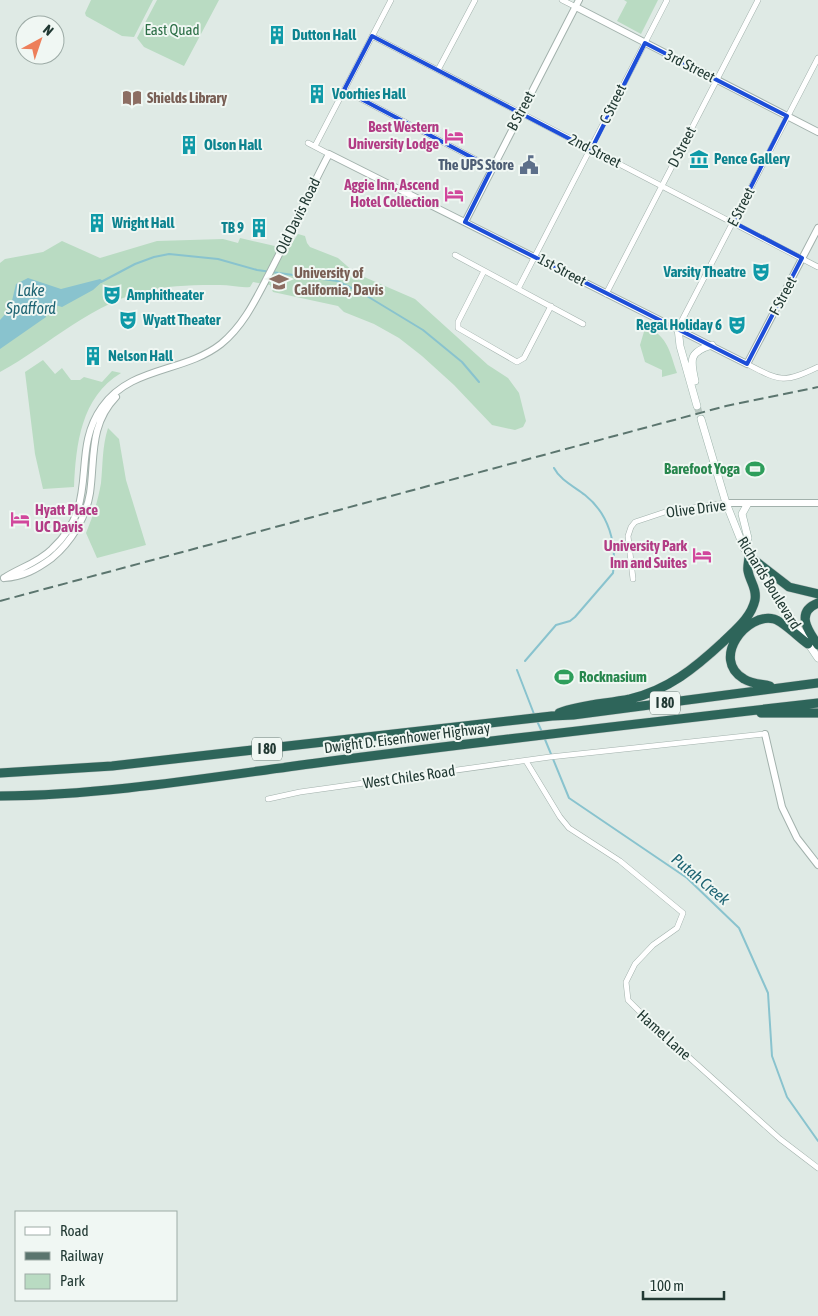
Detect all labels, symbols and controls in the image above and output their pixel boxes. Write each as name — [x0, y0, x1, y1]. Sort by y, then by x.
north arrow — [15, 15, 65, 65]
text: N — [40, 21, 57, 39]
park label: East Quad — [144, 21, 200, 38]
building icon: Dutton Hall — [266, 24, 288, 46]
place label: Dutton Hall — [292, 26, 357, 43]
street label: 3rd Street — [663, 46, 718, 85]
street label: C Street — [596, 81, 629, 126]
building icon: Voorhies Hall — [306, 83, 328, 105]
place label: Voorhies Hall — [331, 85, 407, 102]
library icon: Shields Library — [121, 87, 143, 109]
street label: B Street — [503, 88, 538, 133]
place label: Shields Library — [147, 89, 228, 106]
place label: Best Western University Lodge — [348, 118, 439, 152]
street label: D Street — [664, 124, 699, 170]
hotel icon: Best Western University Lodge — [443, 125, 465, 147]
street label: 2nd Street — [566, 130, 624, 171]
building icon: Olson Hall — [178, 134, 200, 156]
place label: Olson Hall — [204, 136, 263, 153]
museum icon: Pence Gallery — [688, 148, 710, 170]
place label: Pence Gallery — [714, 150, 791, 167]
public building icon: The UPS Store — [518, 154, 540, 176]
place label: The UPS Store — [438, 156, 514, 173]
street label: Old Davis Road — [272, 175, 323, 257]
place label: Aggie Inn, Ascend Hotel Collection — [343, 176, 439, 210]
hotel icon: Aggie Inn, Ascend Hotel Collection — [443, 183, 465, 205]
street label: E Street — [724, 184, 758, 229]
building icon: Wright Hall — [86, 212, 108, 234]
place label: Wright Hall — [111, 214, 176, 231]
building icon: TB 9 — [248, 217, 270, 239]
place label: TB 9 — [221, 219, 244, 236]
street label: 1st Street — [535, 250, 589, 289]
theatre icon: Varsity Theatre — [750, 261, 772, 283]
place label: Varsity Theatre — [662, 263, 746, 280]
place label: University of California, Davis — [294, 264, 384, 298]
school or university icon: University of California, Davis — [268, 271, 290, 293]
street label: F Street — [765, 274, 800, 318]
water label: Lake Spafford — [5, 281, 56, 318]
theatre icon: Amphitheater — [101, 284, 123, 306]
place label: Amphitheater — [126, 286, 204, 303]
theatre icon: Wyatt Theater — [117, 309, 139, 331]
place label: Wyatt Theater — [142, 311, 221, 328]
theatre icon: Regal Holiday 6 — [726, 314, 748, 336]
place label: Regal Holiday 6 — [636, 316, 722, 333]
building icon: Nelson Hall — [82, 345, 104, 367]
place label: Nelson Hall — [108, 347, 174, 364]
sports icon: Barefoot Yoga — [744, 458, 766, 480]
place label: Barefoot Yoga — [664, 460, 740, 477]
street label: Olive Drive — [665, 496, 727, 521]
place label: Hyatt Place UC Davis — [35, 501, 98, 535]
hotel icon: Hyatt Place UC Davis — [9, 508, 31, 530]
street label: Richards Boulevard — [734, 533, 805, 632]
place label: University Park Inn and Suites — [604, 537, 688, 571]
hotel icon: University Park Inn and Suites — [691, 544, 713, 566]
sports icon: Rocknasium — [553, 666, 575, 688]
place label: Rocknasium — [579, 668, 647, 685]
road number: I 80 — [650, 691, 680, 714]
street label: Dwight D. Eisenhower Highway — [323, 719, 491, 756]
road number: I 80 — [252, 738, 282, 761]
street label: West Chiles Road — [362, 762, 456, 791]
water label: Putah Creek — [668, 850, 734, 909]
street label: Hamel Lane — [634, 1006, 695, 1063]
legend — [15, 1211, 178, 1301]
text: Road — [60, 1222, 89, 1239]
text: Railway — [60, 1247, 104, 1264]
scale bar — [643, 1268, 724, 1300]
text: Park — [60, 1272, 85, 1289]
text: 100 m — [650, 1277, 684, 1294]

